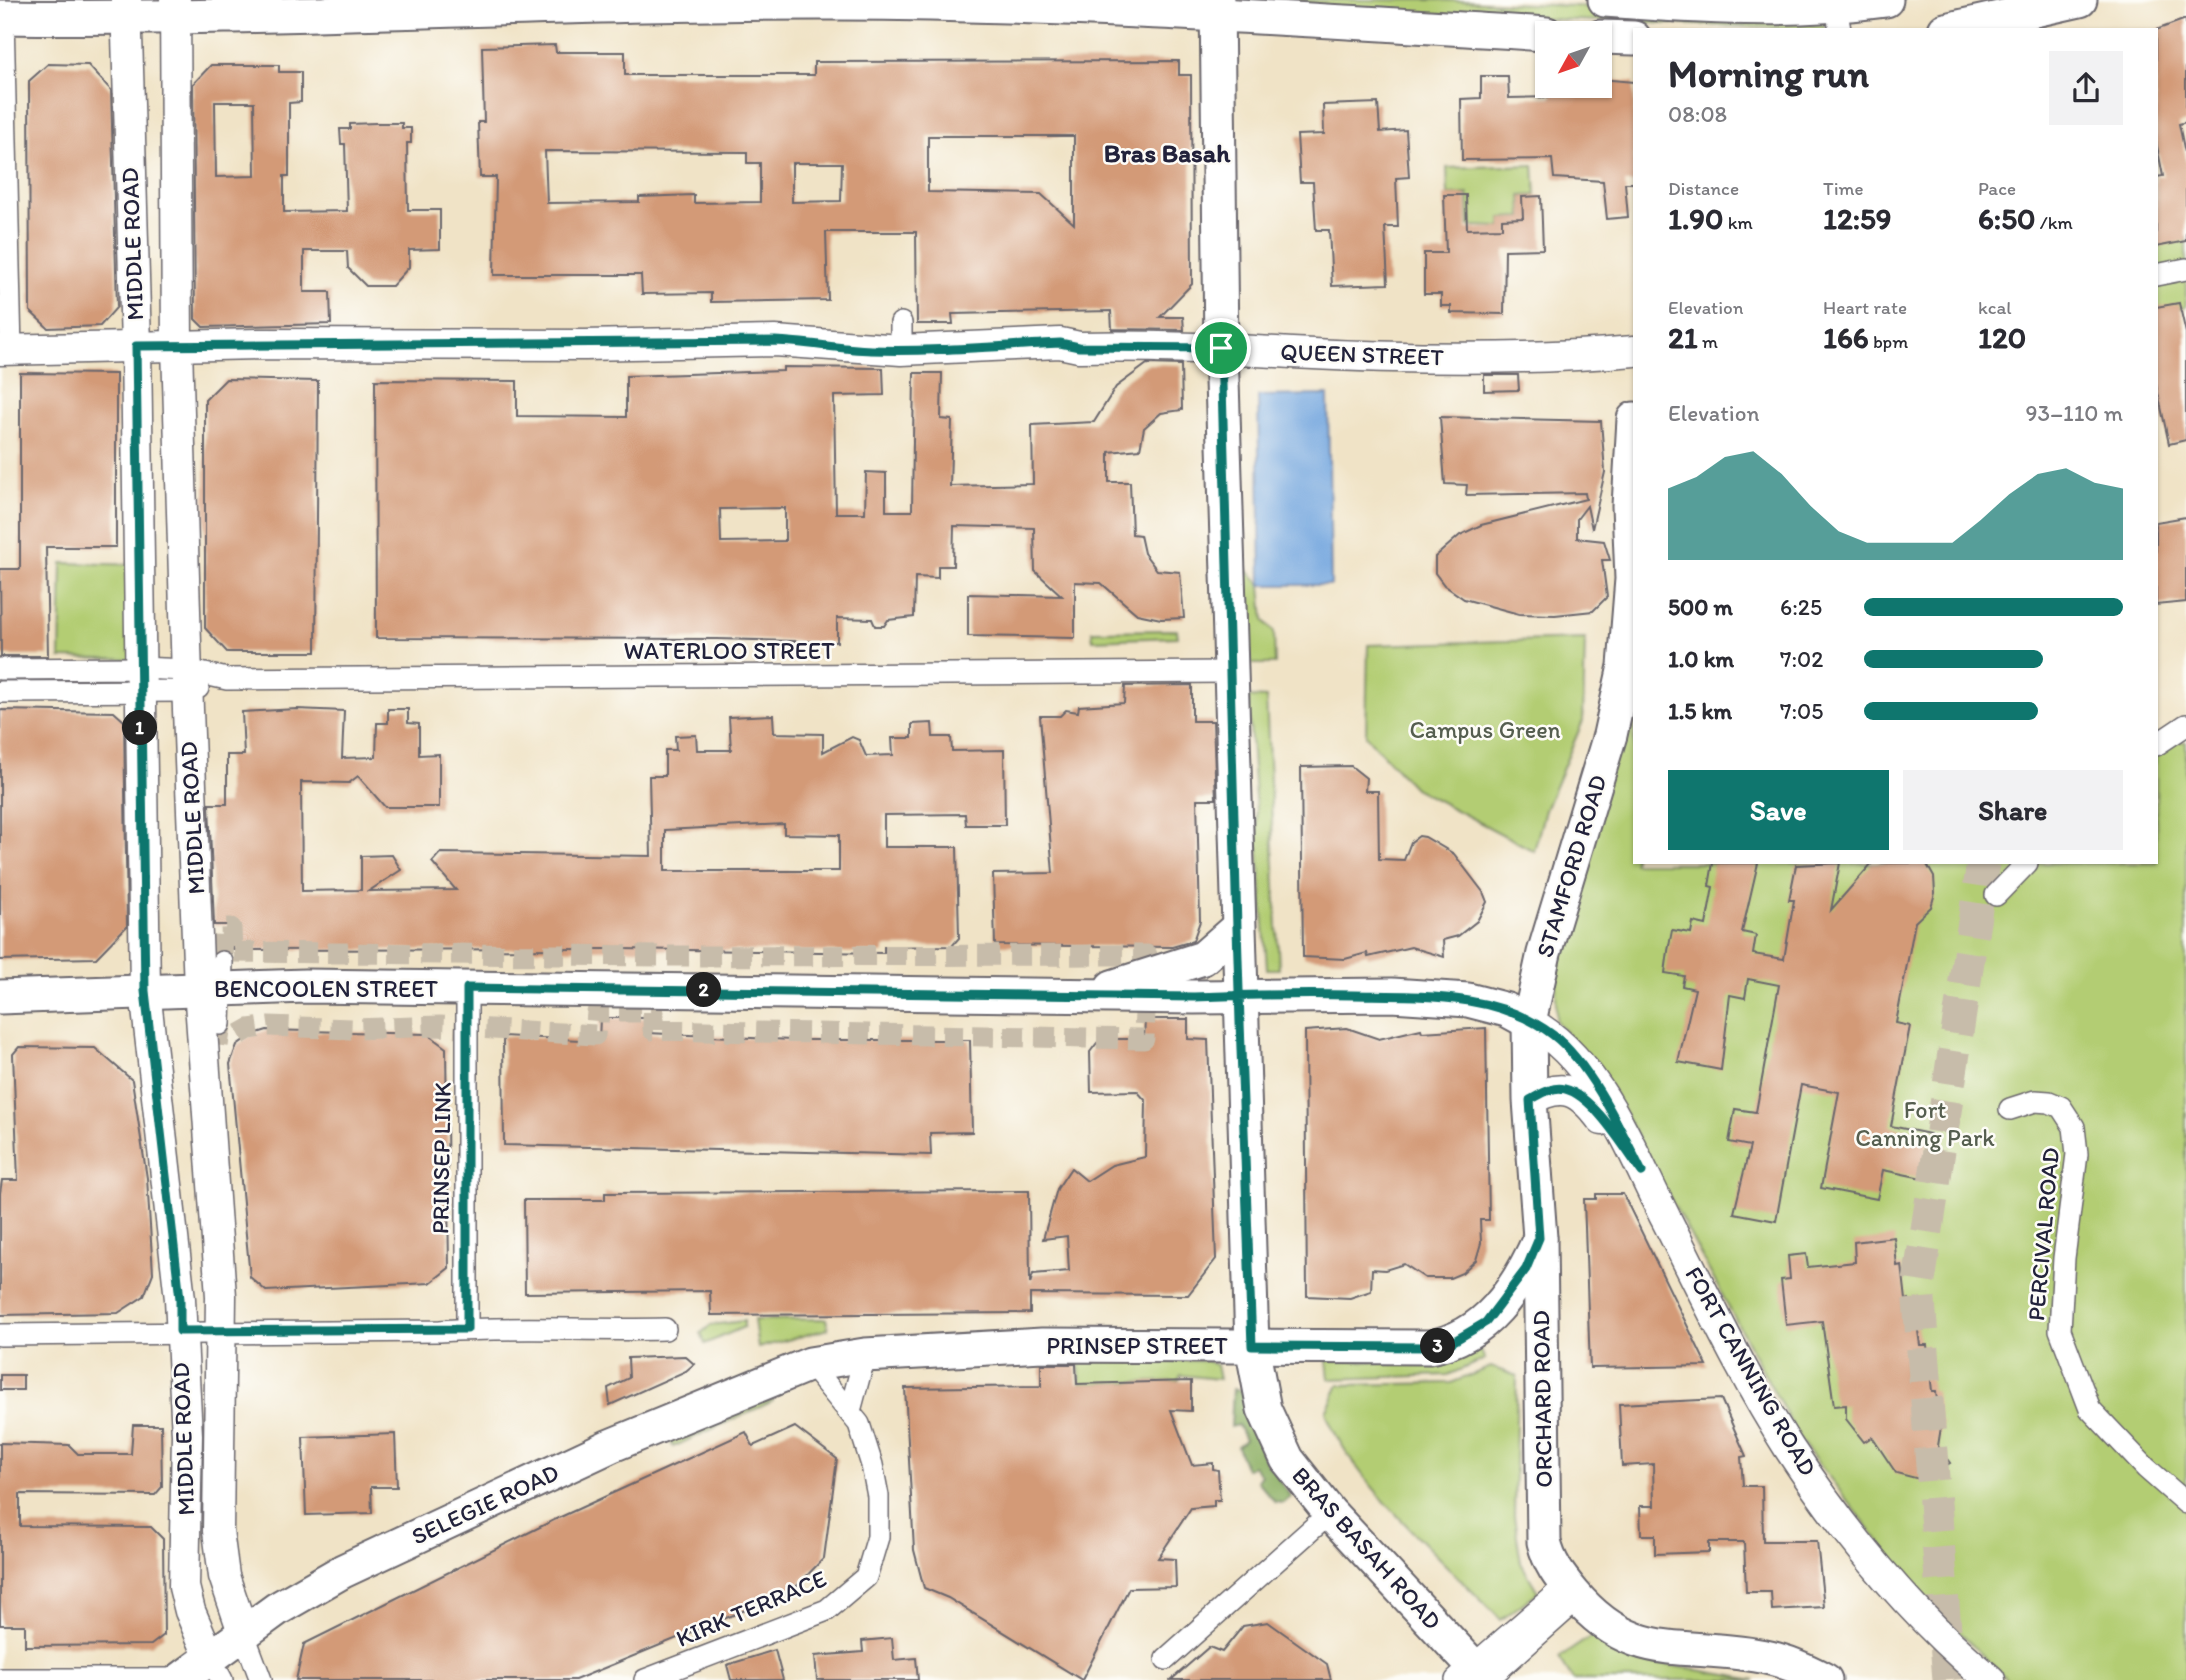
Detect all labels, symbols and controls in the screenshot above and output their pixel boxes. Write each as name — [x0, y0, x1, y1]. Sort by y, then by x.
north arrow — [1535, 21, 1612, 98]
map controls — [1535, 21, 1612, 98]
text: Morning run — [1668, 51, 1869, 97]
button: share — [2049, 51, 2123, 125]
text: 08:08 — [1668, 100, 1727, 128]
district label: Bras Basah — [1104, 137, 1231, 169]
street label: MIDDLE ROAD — [115, 167, 149, 321]
text: Distance — [1668, 177, 1739, 200]
text: Time — [1823, 177, 1864, 200]
text: Pace — [1978, 177, 2016, 200]
text: 1.90 — [1668, 200, 1723, 237]
text: 12:59 — [1823, 200, 1892, 237]
text: 6:50 — [1978, 200, 2035, 237]
text: km — [1723, 211, 1753, 234]
text: /km — [2035, 211, 2073, 234]
text: Elevation — [1668, 296, 1744, 319]
text: Heart rate — [1823, 296, 1907, 319]
text: kcal — [1978, 296, 2012, 319]
pin — [1191, 318, 1251, 378]
text: 21 — [1668, 319, 1698, 356]
text: 166 — [1823, 319, 1869, 356]
text: 120 — [1978, 319, 2026, 356]
icon: arrive — [1202, 329, 1240, 367]
text: m — [1698, 330, 1718, 353]
text: bpm — [1869, 330, 1908, 353]
street label: QUEEN STREET — [1280, 337, 1445, 371]
text: Elevation — [1668, 399, 1759, 427]
text: 93–110 m — [2026, 399, 2123, 427]
text: 500 m — [1668, 593, 1733, 621]
text: 6:25 — [1780, 593, 1822, 621]
street label: WATERLOO STREET — [623, 636, 835, 665]
text: 1.0 km — [1668, 645, 1734, 673]
text: 7:02 — [1780, 645, 1823, 673]
text: 1.5 km — [1668, 697, 1732, 725]
text: 7:05 — [1780, 697, 1823, 725]
pin: 1 — [122, 710, 158, 746]
park label: Campus Green — [1409, 715, 1561, 744]
text: 1 — [135, 716, 144, 739]
street label: MIDDLE ROAD — [174, 741, 210, 895]
button: Save — [1668, 770, 1889, 850]
button: Share — [1903, 770, 2123, 850]
street label: STAMFORD ROAD — [1529, 771, 1613, 961]
pin: 2 — [686, 972, 722, 1007]
street label: BENCOOLEN STREET — [214, 974, 439, 1003]
text: 2 — [699, 978, 709, 1001]
street label: PRINSEP LINK — [425, 1082, 457, 1234]
park label: Fort Canning Park — [1855, 1095, 1995, 1152]
street label: PERCIVAL ROAD — [2021, 1146, 2065, 1322]
street label: FORT CANNING ROAD — [1679, 1261, 1823, 1481]
street label: ORCHARD ROAD — [1526, 1310, 1558, 1488]
pin: 3 — [1420, 1328, 1456, 1364]
street label: PRINSEP STREET — [1046, 1331, 1228, 1360]
text: 3 — [1432, 1334, 1443, 1357]
street label: MIDDLE ROAD — [166, 1362, 200, 1516]
street label: SELEGIE ROAD — [407, 1457, 563, 1551]
street label: BRAS BASAH ROAD — [1286, 1461, 1448, 1635]
street label: KIRK TERRACE — [671, 1563, 831, 1653]

